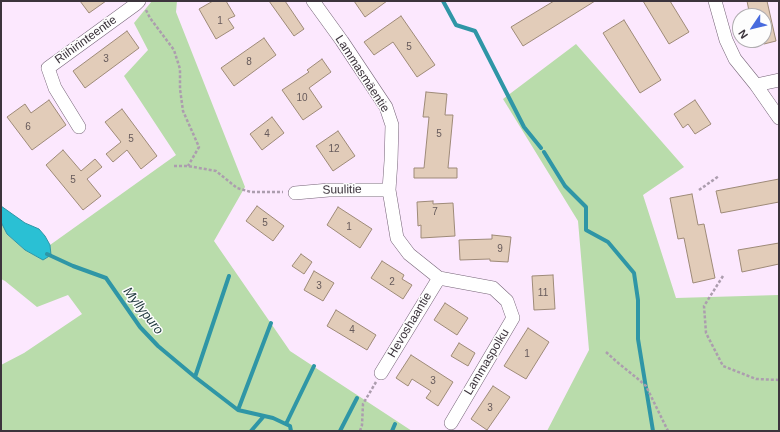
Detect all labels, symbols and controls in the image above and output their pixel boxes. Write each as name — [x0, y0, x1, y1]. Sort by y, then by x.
north arrow — [732, 8, 772, 48]
street label: Riihirinteentie — [52, 13, 120, 67]
house number: 1 — [217, 15, 223, 27]
text: N — [736, 28, 750, 41]
street label: Lammasmäentie — [332, 33, 392, 115]
house number: 5 — [406, 41, 412, 53]
house number: 3 — [103, 53, 109, 65]
house number: 8 — [246, 56, 252, 68]
house number: 10 — [296, 92, 308, 104]
house number: 6 — [25, 121, 31, 133]
house number: 4 — [264, 128, 270, 140]
house number: 5 — [436, 128, 442, 140]
house number: 5 — [128, 133, 134, 145]
house number: 12 — [328, 143, 340, 155]
house number: 5 — [70, 174, 76, 186]
street label: Suulitie — [322, 182, 362, 198]
house number: 7 — [432, 206, 438, 218]
house number: 5 — [262, 217, 268, 229]
house number: 1 — [346, 221, 352, 233]
house number: 9 — [497, 243, 503, 255]
house number: 2 — [389, 276, 395, 288]
house number: 3 — [316, 280, 322, 292]
water label: Myllypuro — [120, 284, 166, 338]
house number: 11 — [538, 287, 548, 299]
street label: Hevoshaantie — [385, 290, 435, 360]
house number: 4 — [349, 324, 355, 336]
street label: Lammaspolku — [462, 326, 512, 398]
house number: 1 — [524, 348, 530, 360]
house number: 3 — [430, 375, 436, 387]
house number: 3 — [487, 402, 493, 414]

